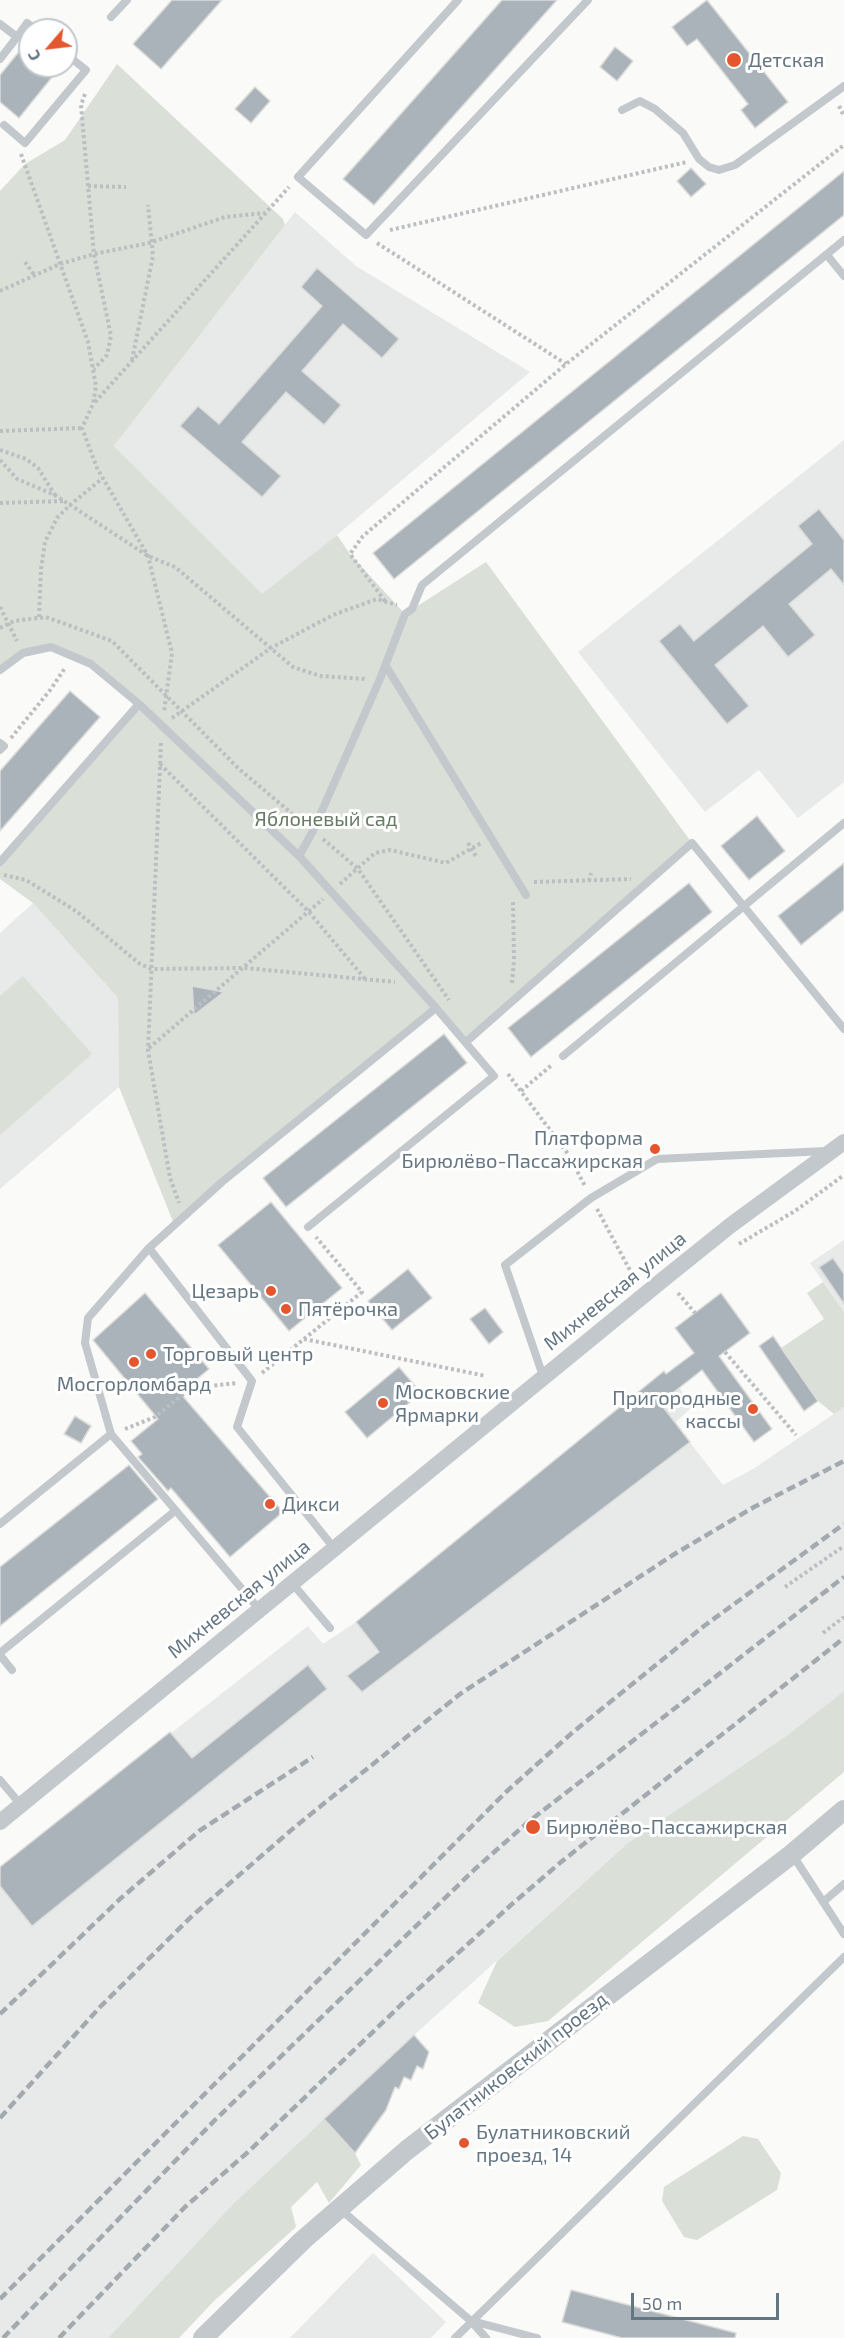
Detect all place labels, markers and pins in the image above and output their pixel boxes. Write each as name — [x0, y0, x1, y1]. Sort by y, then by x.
place label: Детская — [748, 48, 824, 72]
marker: Детская — [725, 51, 743, 69]
place label: Платформа Бирюлёво-Пассажирская — [402, 1126, 643, 1173]
marker: Платформа Бирюлёво-Пассажирская — [648, 1142, 662, 1156]
place label: Цезарь — [191, 1279, 259, 1303]
marker: Цезарь — [264, 1284, 278, 1298]
place label: Пятёрочка — [298, 1297, 398, 1321]
marker: Пятёрочка — [279, 1302, 293, 1316]
place label: Торговый центр — [163, 1342, 313, 1366]
marker: Торговый центр — [144, 1347, 158, 1361]
marker: Мосгорломбард — [127, 1355, 141, 1369]
place label: Мосгорломбард — [57, 1372, 211, 1396]
place label: Московские Ярмарки — [395, 1380, 510, 1427]
place label: Пригородные кассы — [612, 1386, 741, 1433]
marker: Московские Ярмарки — [376, 1396, 390, 1410]
marker: Пригородные кассы — [746, 1402, 760, 1416]
place label: Дикси — [282, 1492, 340, 1516]
marker: Дикси — [263, 1497, 277, 1511]
place label: Бирюлёво-Пассажирская — [546, 1815, 787, 1839]
marker: Бирюлёво-Пассажирская — [524, 1818, 542, 1836]
place label: Булатниковский проезд, 14 — [476, 2120, 630, 2167]
marker: Булатниковский проезд, 14 — [457, 2136, 471, 2150]

